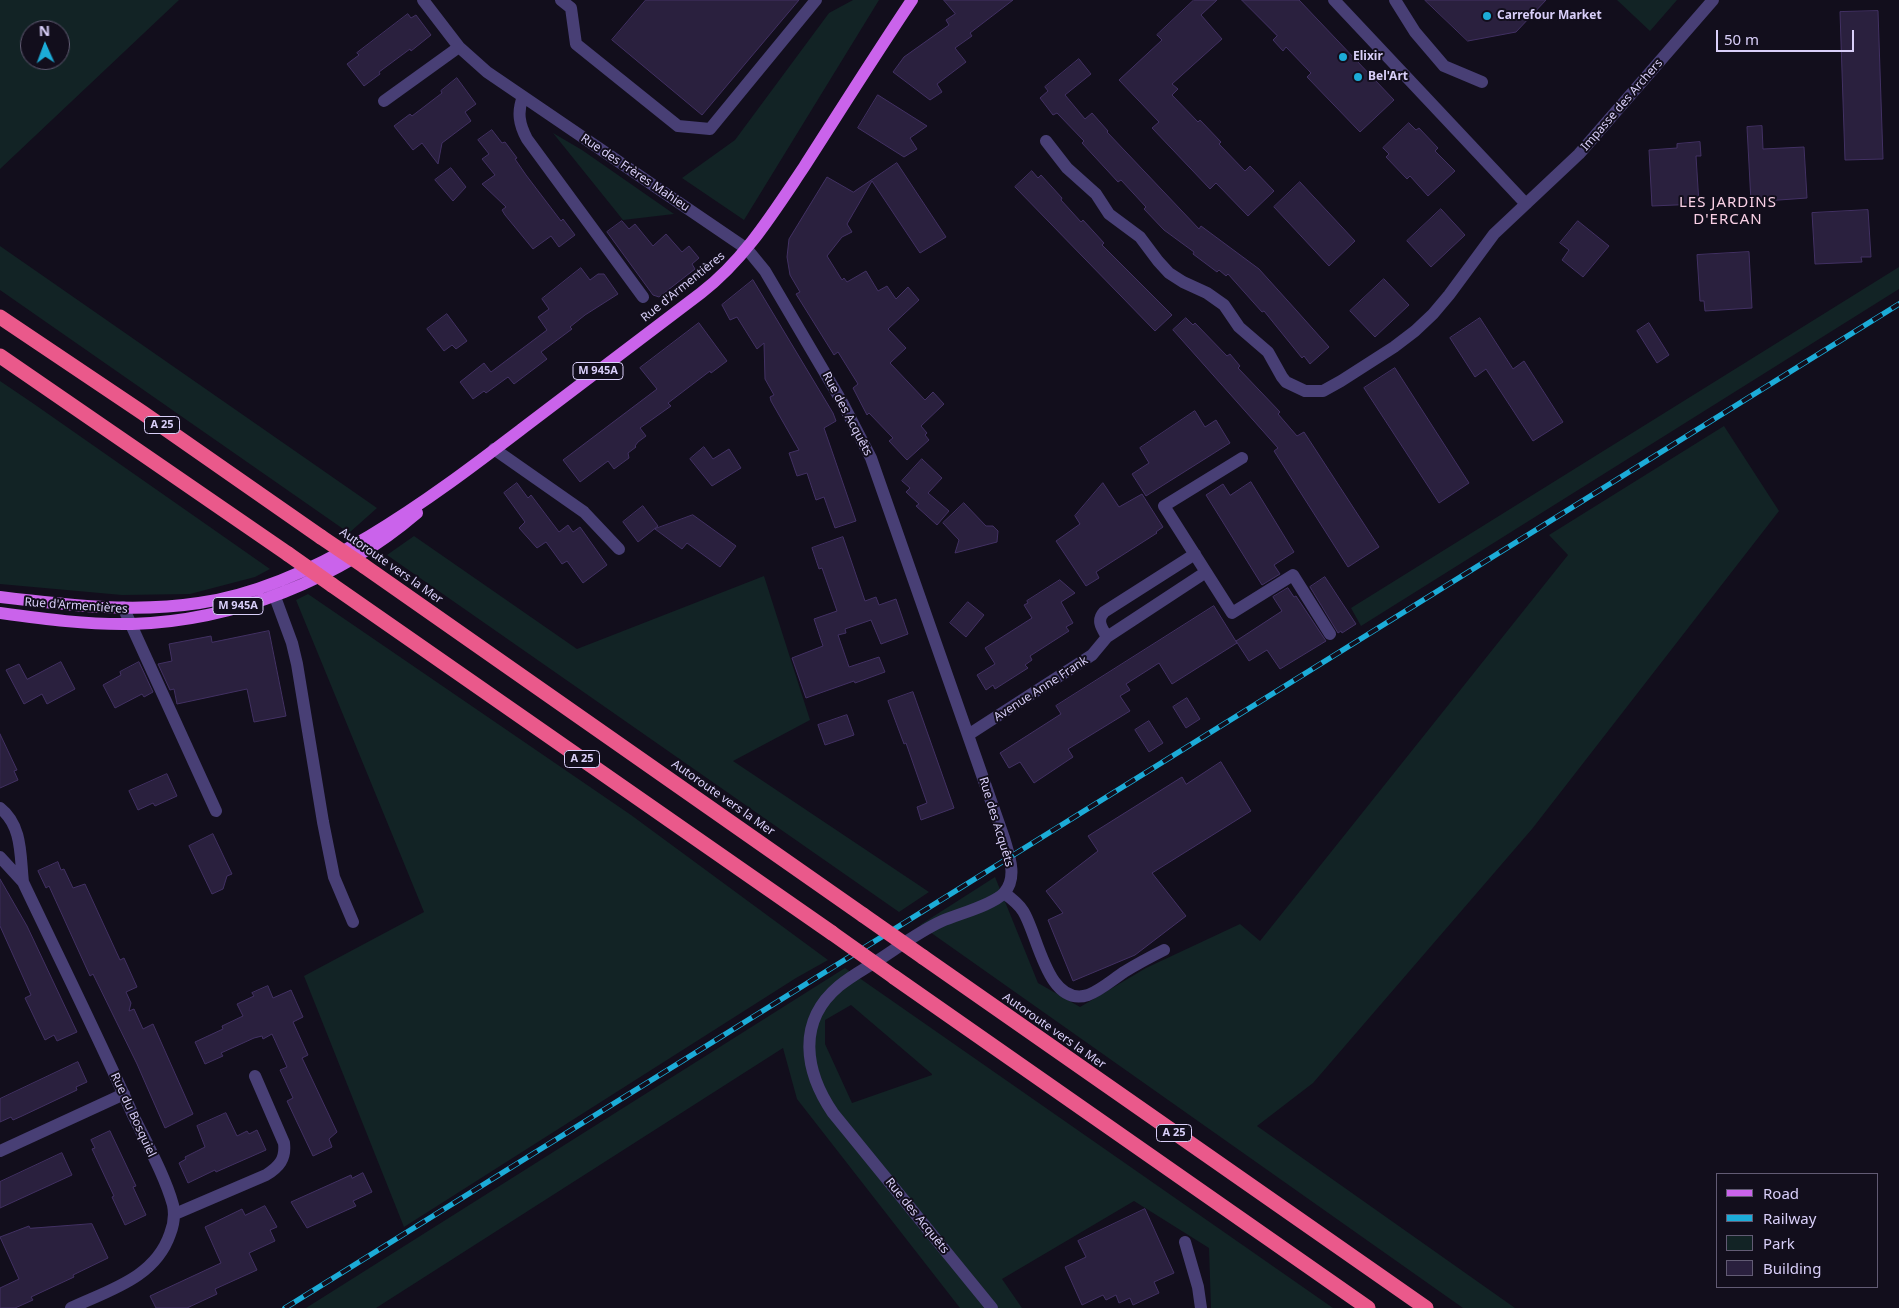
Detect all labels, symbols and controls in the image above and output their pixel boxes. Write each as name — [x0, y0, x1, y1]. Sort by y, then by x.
place label: Carrefour Market — [1497, 9, 1602, 23]
marker: Carrefour Market — [1481, 10, 1493, 22]
north arrow — [20, 20, 70, 70]
scale bar — [1719, 20, 1856, 52]
text: N — [38, 21, 51, 40]
text: 50 m — [1724, 29, 1759, 49]
place label: Elixir — [1353, 50, 1383, 64]
marker: Elixir — [1337, 51, 1349, 63]
street label: Impasse des Archers — [1578, 56, 1666, 154]
place label: Bel'Art — [1368, 70, 1408, 84]
marker: Bel'Art — [1352, 71, 1364, 83]
street label: Rue des Frères Mahieu — [578, 131, 692, 215]
district label: LES JARDINS D'ERCAN — [1678, 194, 1778, 229]
street label: Rue d'Armentières — [638, 249, 728, 325]
road number: M 945A — [573, 362, 623, 380]
street label: Rue des Acquêts — [819, 370, 875, 458]
road number: A 25 — [144, 416, 180, 434]
street label: Autoroute vers la Mer — [337, 525, 445, 607]
street label: Rue d'Armentières — [24, 595, 128, 617]
road number: M 945A — [213, 598, 263, 614]
street label: Avenue Anne Frank — [991, 653, 1091, 725]
road number: A 25 — [564, 751, 600, 768]
street label: Autoroute vers la Mer — [669, 757, 777, 839]
street label: Rue des Acquêts — [976, 775, 1016, 869]
street label: Autoroute vers la Mer — [1000, 990, 1108, 1072]
street label: Rue du Bosquiel — [107, 1071, 159, 1159]
road number: A 25 — [1156, 1124, 1192, 1142]
legend — [1716, 1173, 1879, 1288]
street label: Rue des Acquêts — [882, 1175, 952, 1257]
text: Road — [1763, 1183, 1799, 1203]
text: Railway — [1763, 1208, 1816, 1228]
text: Park — [1763, 1233, 1795, 1253]
text: Building — [1763, 1258, 1821, 1278]

